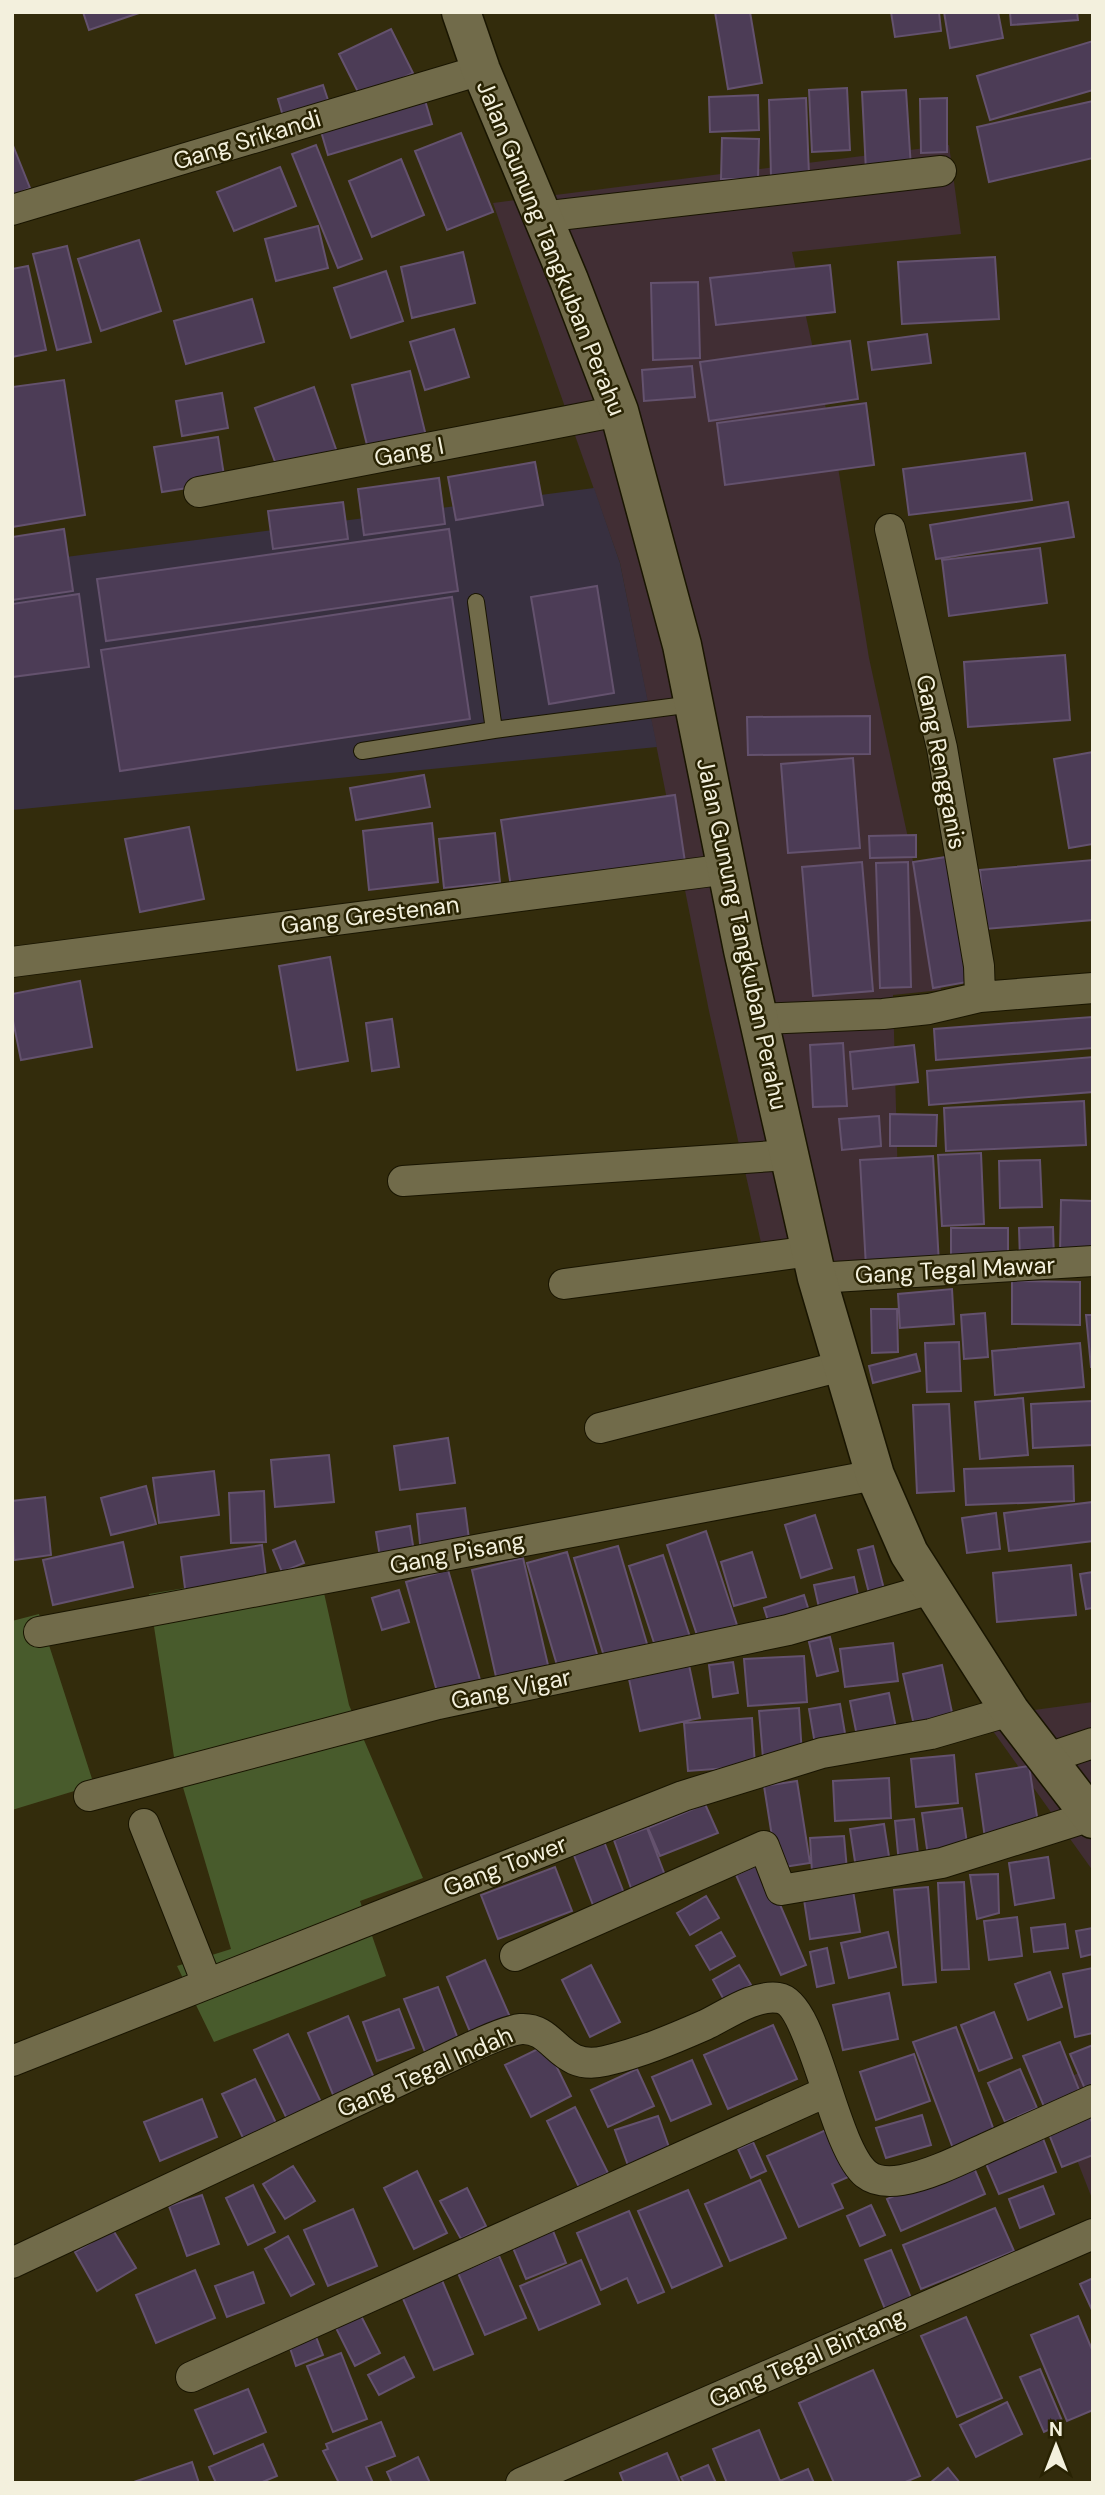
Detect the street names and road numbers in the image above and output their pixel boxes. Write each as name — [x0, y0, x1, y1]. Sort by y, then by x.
street label: Jalan Gunung Tangkuban Perahu — [470, 76, 633, 420]
street label: Gang Srikandi — [169, 102, 325, 177]
street label: Gang I — [371, 430, 446, 473]
street label: Gang Rengganis — [909, 672, 974, 852]
street label: Jalan Gunung Tangkuban Perahu — [690, 755, 795, 1113]
street label: Gang Grestenan — [279, 888, 461, 941]
street label: Gang Tegal Mawar — [854, 1249, 1056, 1290]
street label: Gang Pisang — [387, 1524, 527, 1581]
street label: Gang Vigar — [448, 1661, 574, 1716]
street label: Gang Tower — [438, 1828, 571, 1903]
street label: Gang Tegal Indah — [332, 2019, 518, 2124]
street label: Gang Tegal Bintang — [704, 2300, 910, 2415]

